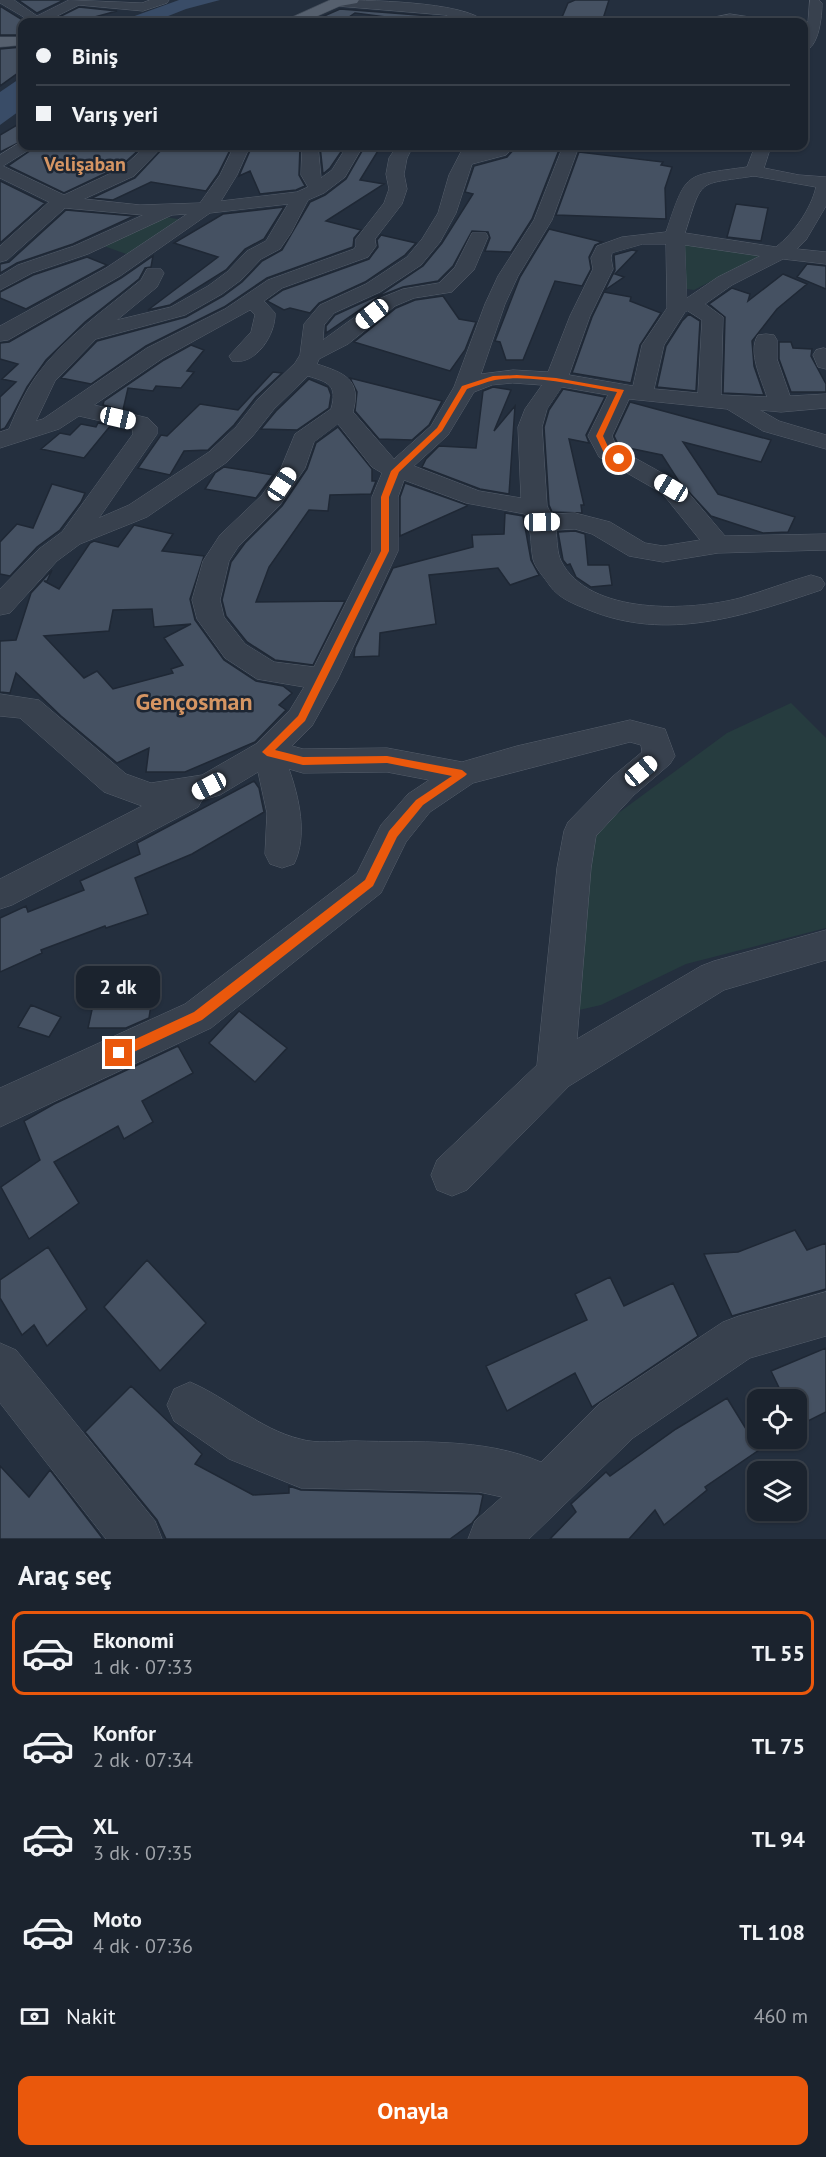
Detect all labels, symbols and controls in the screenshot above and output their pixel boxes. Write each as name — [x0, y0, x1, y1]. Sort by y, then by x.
text: Biniş — [72, 42, 118, 70]
text: Varış yeri — [72, 100, 158, 128]
district label: Velişaban — [43, 151, 126, 177]
car — [352, 296, 392, 332]
car — [98, 405, 138, 431]
route start — [605, 445, 632, 472]
car — [264, 464, 300, 504]
car — [651, 471, 691, 505]
car — [524, 513, 560, 531]
district label: Gençosman — [135, 686, 253, 717]
car — [621, 753, 661, 789]
car — [189, 770, 229, 802]
callout: 2 dk — [77, 966, 161, 1008]
text: 2 dk — [100, 974, 137, 1000]
route end — [105, 1039, 132, 1066]
map controls — [747, 1389, 807, 1521]
button: locate — [747, 1389, 807, 1449]
button: layers — [747, 1461, 807, 1521]
text: Araç seç — [18, 1558, 112, 1592]
icon: car — [21, 1626, 75, 1680]
text: Ekonomi — [93, 1626, 174, 1654]
text: TL 55 — [752, 1639, 805, 1667]
text: 1 dk · 07:33 — [93, 1654, 193, 1680]
icon: car — [21, 1719, 75, 1773]
text: Konfor — [93, 1719, 156, 1747]
text: TL 75 — [752, 1732, 805, 1760]
text: 2 dk · 07:34 — [93, 1747, 193, 1773]
icon: car — [21, 1812, 75, 1866]
text: XL — [93, 1812, 118, 1840]
text: TL 94 — [752, 1825, 805, 1853]
text: 3 dk · 07:35 — [93, 1840, 193, 1866]
icon: car — [21, 1905, 75, 1959]
text: Moto — [93, 1905, 142, 1933]
text: TL 108 — [739, 1918, 805, 1946]
text: 4 dk · 07:36 — [93, 1933, 193, 1959]
icon: cash — [18, 2000, 51, 2033]
text: Nakit — [66, 2002, 116, 2030]
text: 460 m — [754, 2003, 808, 2029]
button: Onayla — [18, 2076, 808, 2145]

